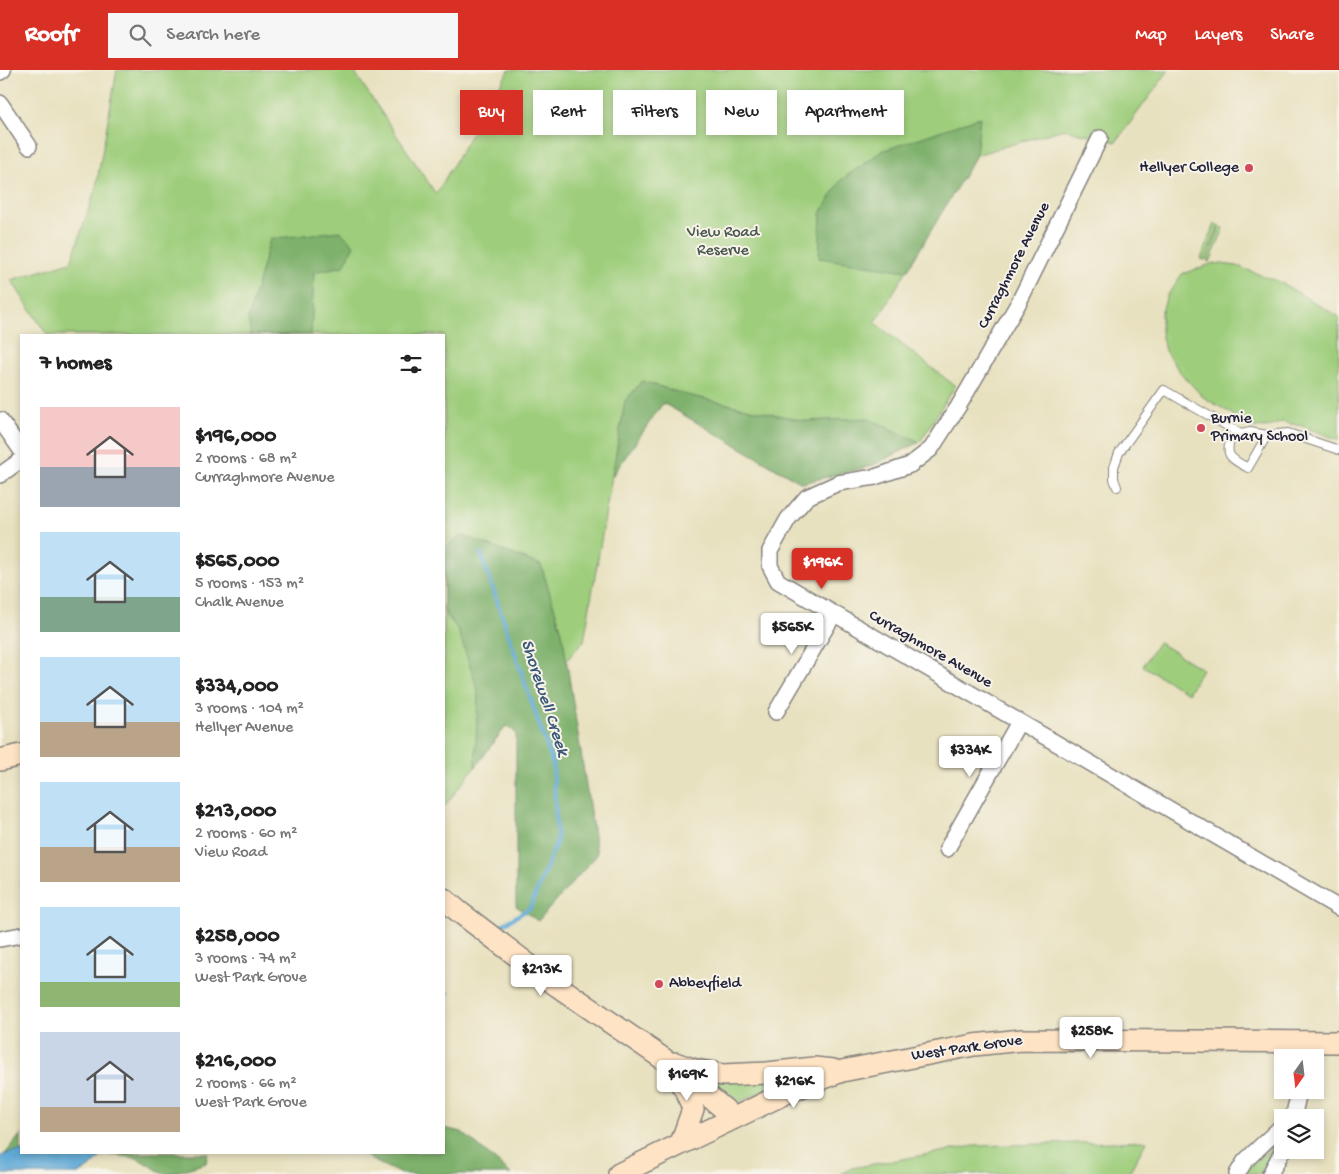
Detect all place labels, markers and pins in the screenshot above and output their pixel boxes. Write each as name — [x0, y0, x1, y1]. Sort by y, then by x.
place label: Hellyer College — [1139, 159, 1240, 178]
marker: Hellyer College — [1243, 162, 1255, 174]
place label: Burnie Primary School — [1210, 410, 1308, 447]
marker: Burnie Primary School — [1195, 422, 1207, 434]
pin: $196K — [787, 548, 857, 590]
pin: $565K — [757, 612, 827, 655]
pin: $334K — [935, 736, 1005, 778]
pin: $213K — [506, 954, 576, 997]
place label: Abbeyfield — [669, 975, 743, 994]
marker: Abbeyfield — [653, 978, 665, 990]
pin: $258K — [1056, 1016, 1126, 1059]
pin: $169K — [652, 1060, 722, 1102]
pin: $216K — [759, 1066, 829, 1109]

